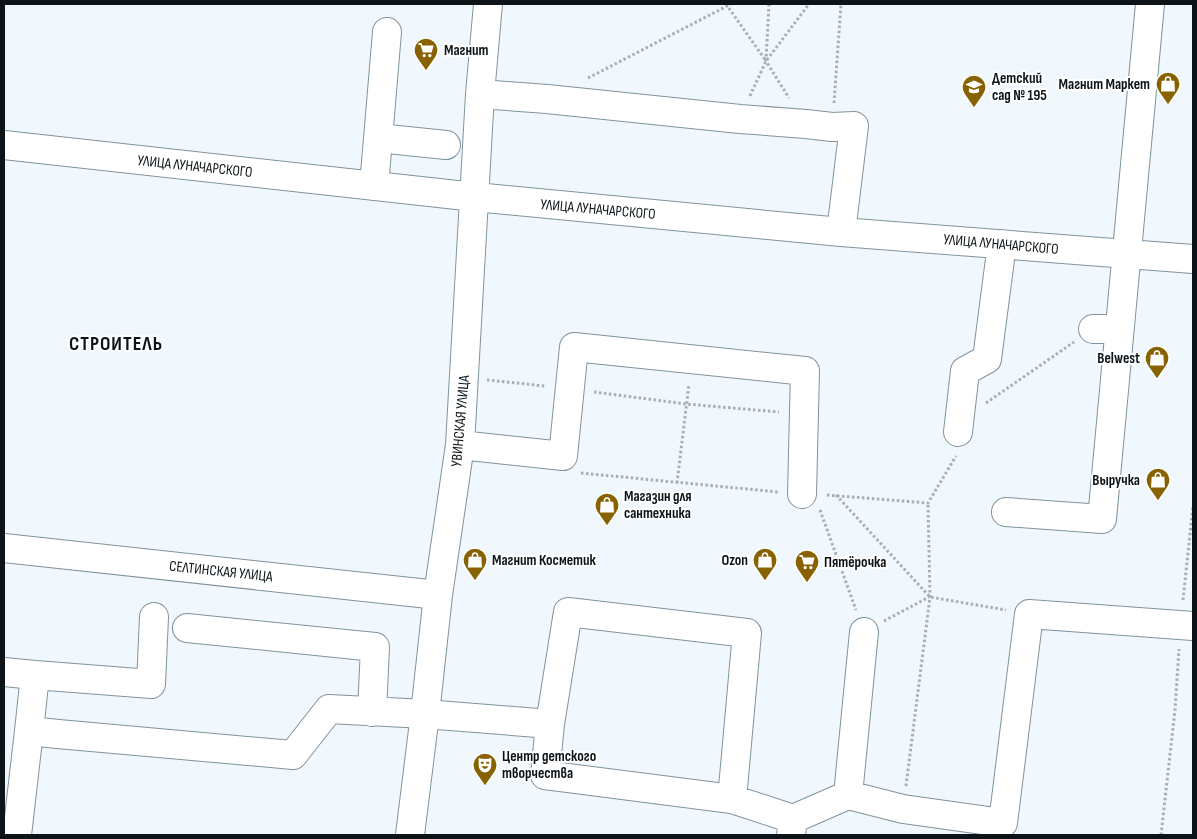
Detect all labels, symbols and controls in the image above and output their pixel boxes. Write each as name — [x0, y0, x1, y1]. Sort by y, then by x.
supermarket icon: Магнит — [413, 37, 439, 71]
place label: Магнит — [444, 41, 489, 60]
place label: Детский сад № 195 — [992, 69, 1047, 105]
shop icon: Магнит Маркет — [1155, 71, 1181, 105]
school or university icon: Детский сад № 195 — [961, 74, 987, 108]
place label: Магнит Маркет — [1059, 75, 1150, 94]
street label: УЛИЦА ЛУНАЧАРСКОГО — [137, 151, 253, 182]
street label: УЛИЦА ЛУНАЧАРСКОГО — [540, 195, 656, 224]
street label: УЛИЦА ЛУНАЧАРСКОГО — [943, 230, 1059, 259]
district label: СТРОИТЕЛЬ — [69, 332, 163, 356]
shop icon: Belwest — [1144, 345, 1170, 379]
place label: Belwest — [1097, 349, 1140, 368]
street label: УВИНСКАЯ УЛИЦА — [447, 374, 474, 468]
shop icon: Выручка — [1145, 467, 1171, 501]
place label: Выручка — [1092, 471, 1140, 490]
place label: Магазин для сантехника — [624, 487, 692, 523]
shop icon: Магазин для сантехника — [594, 492, 620, 526]
shop icon: Магнит Косметик — [462, 547, 488, 581]
shop icon: Ozon — [752, 547, 778, 581]
supermarket icon: Пятёрочка — [794, 549, 820, 583]
place label: Магнит Косметик — [492, 551, 597, 570]
place label: Ozon — [721, 551, 748, 570]
place label: Пятёрочка — [824, 553, 886, 572]
street label: СЕЛТИНСКАЯ УЛИЦА — [168, 557, 274, 586]
place label: Центр детского творчества — [502, 747, 596, 783]
theatre icon: Центр детского творчества — [472, 752, 498, 786]

